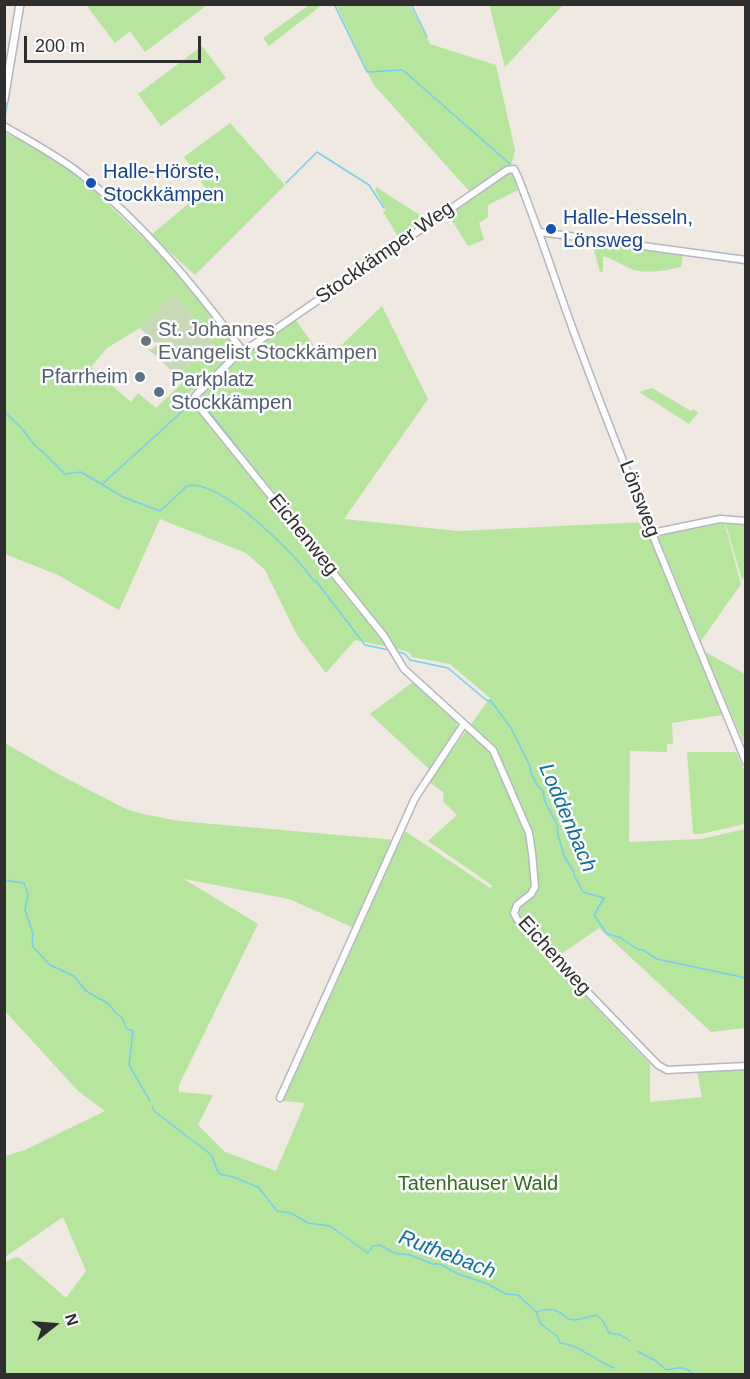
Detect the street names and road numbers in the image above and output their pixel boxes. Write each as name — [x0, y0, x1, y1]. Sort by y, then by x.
street label: Stockkämper Weg — [311, 196, 459, 310]
street label: Lönsweg — [613, 457, 665, 541]
street label: Eichenweg — [263, 489, 343, 581]
street label: Eichenweg — [512, 912, 596, 1000]

